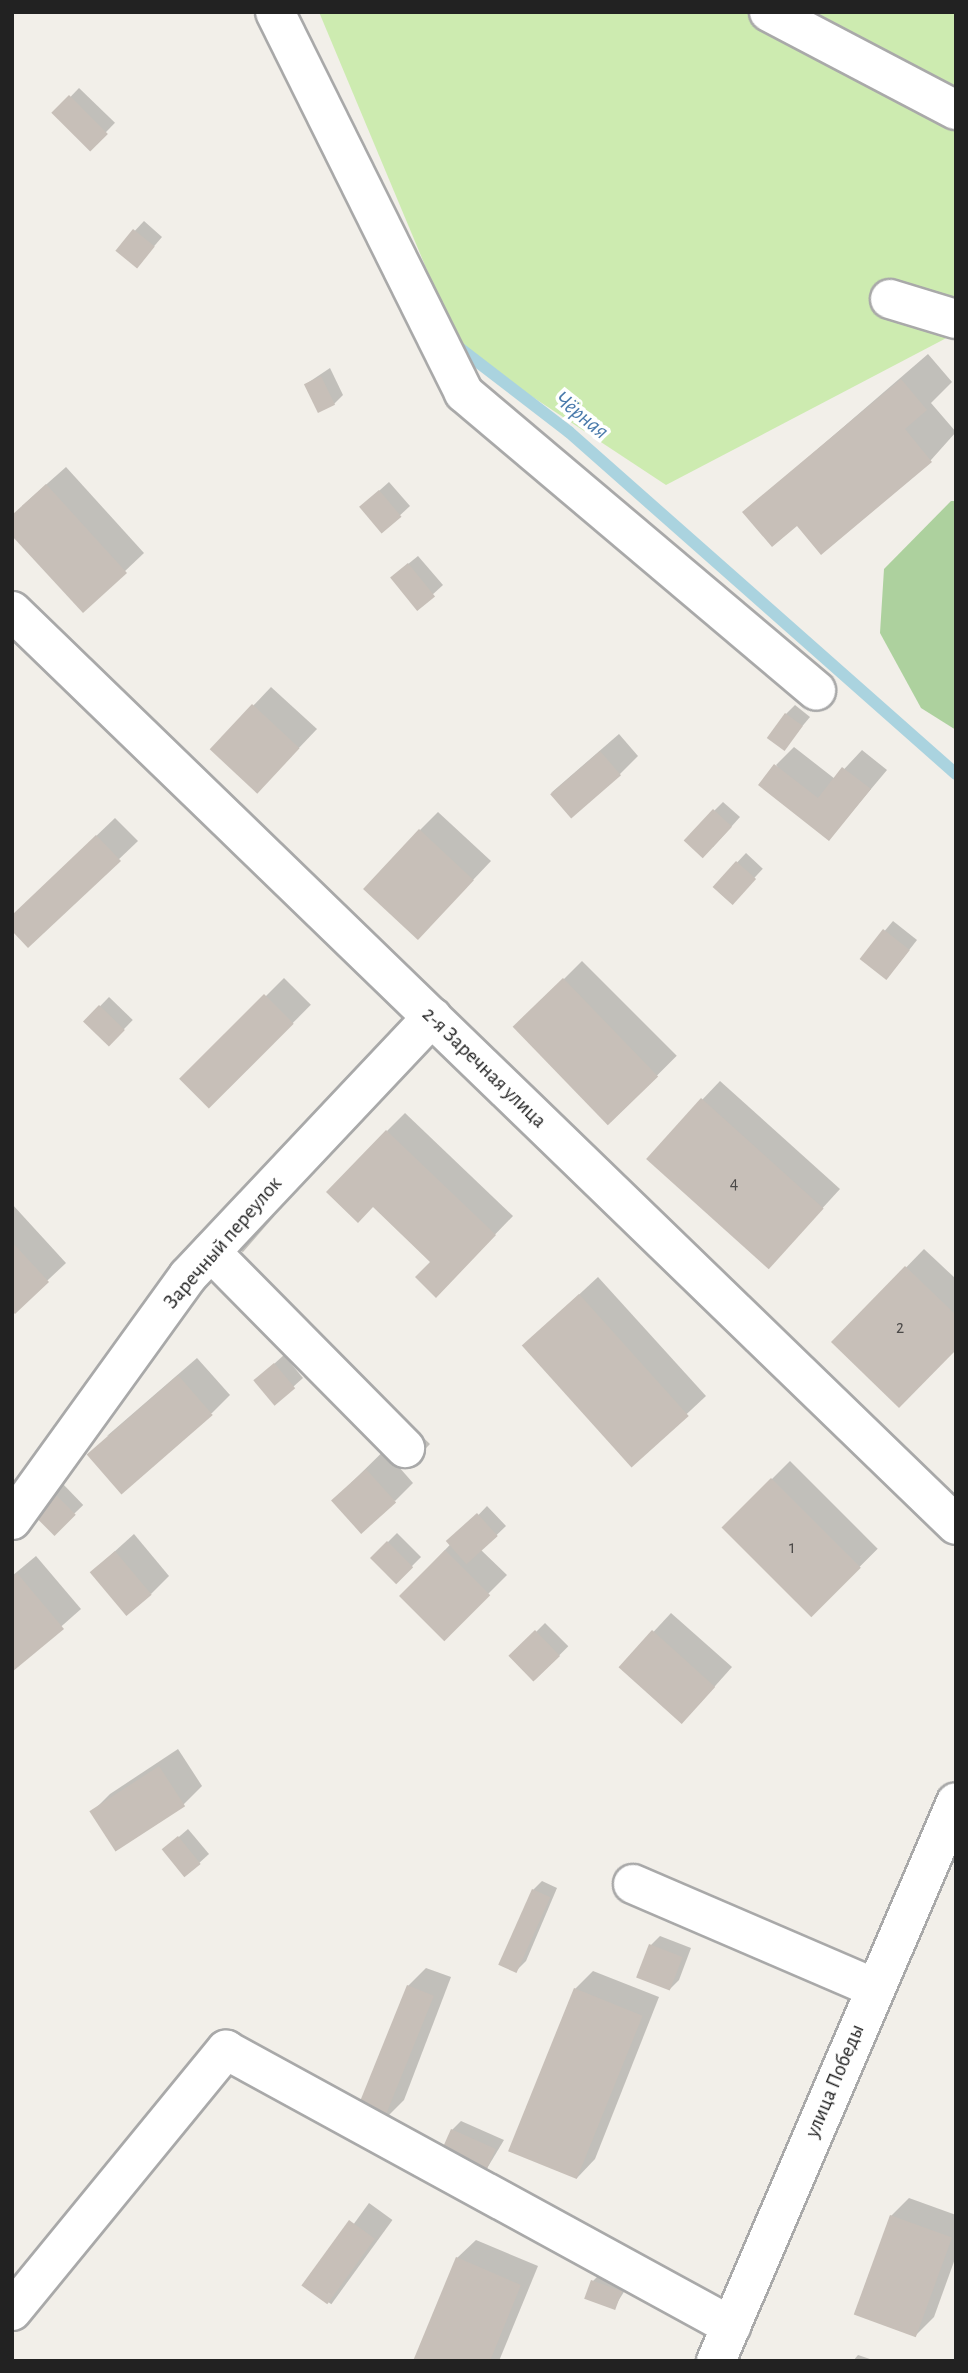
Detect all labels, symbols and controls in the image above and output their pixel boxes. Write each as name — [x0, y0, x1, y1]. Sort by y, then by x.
water label: Чёрная — [548, 386, 614, 446]
street label: 2-я Заречная улица — [417, 1002, 551, 1134]
street label: Заречный переулок — [159, 1172, 287, 1314]
house number: 4 — [730, 1173, 738, 1195]
house number: 2 — [896, 1317, 904, 1339]
house number: 1 — [789, 1537, 795, 1559]
street label: улица Победы — [800, 2021, 870, 2141]

